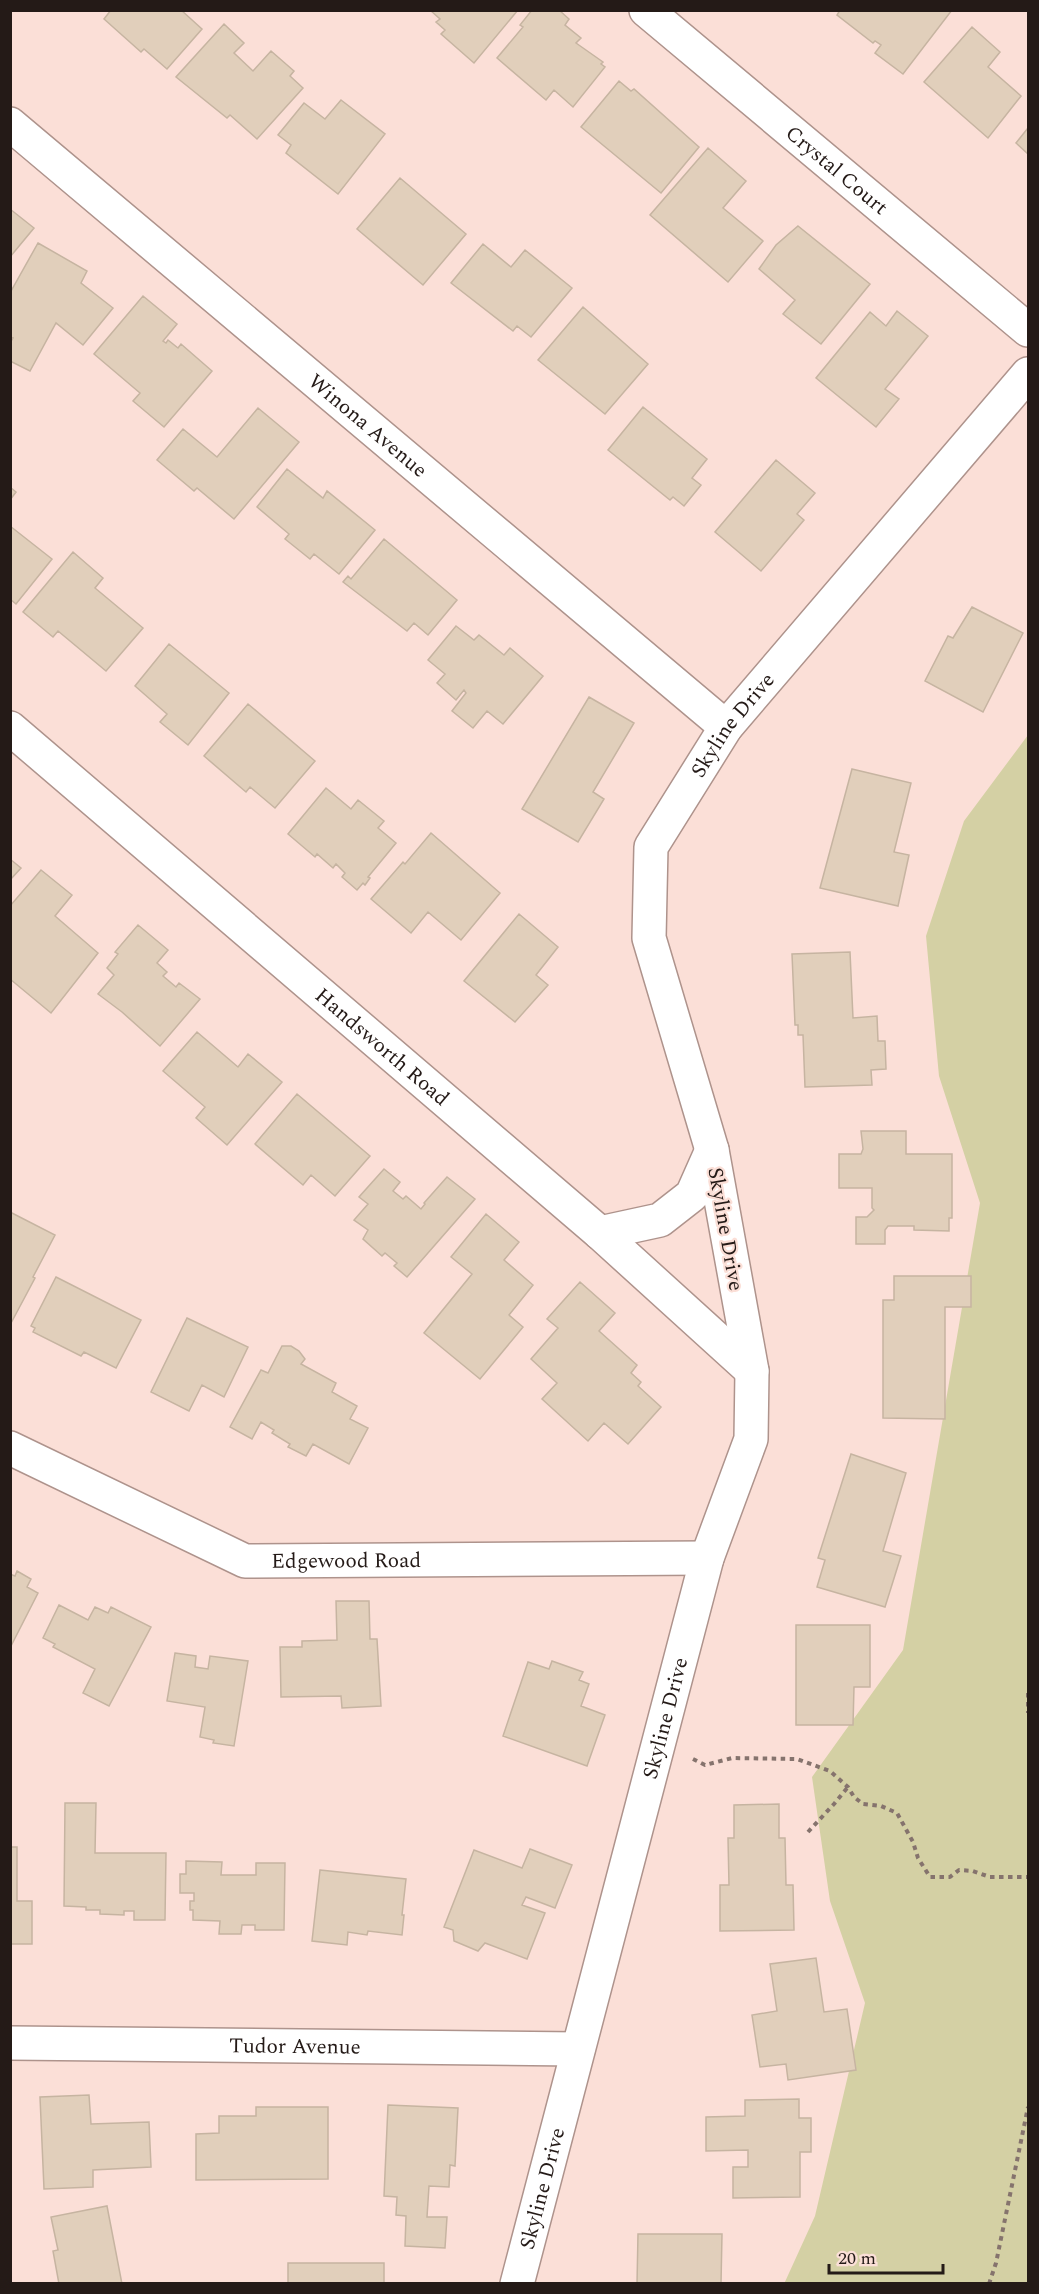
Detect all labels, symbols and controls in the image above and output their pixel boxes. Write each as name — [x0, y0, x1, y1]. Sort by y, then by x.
street label: Crystal Court — [778, 118, 895, 223]
street label: Winona Avenue — [301, 366, 434, 486]
street label: Skyline Drive — [683, 666, 783, 784]
street label: Handsworth Road — [307, 981, 456, 1114]
street label: Skyline Drive — [698, 1165, 752, 1293]
street label: Edgewood Road — [271, 1545, 421, 1578]
street label: Skyline Drive — [635, 1654, 697, 1783]
street label: Tudor Avenue — [229, 2030, 361, 2064]
street label: Skyline Drive — [512, 2124, 574, 2253]
scale bar — [829, 2237, 943, 2275]
text: 20 m — [838, 2245, 876, 2272]

